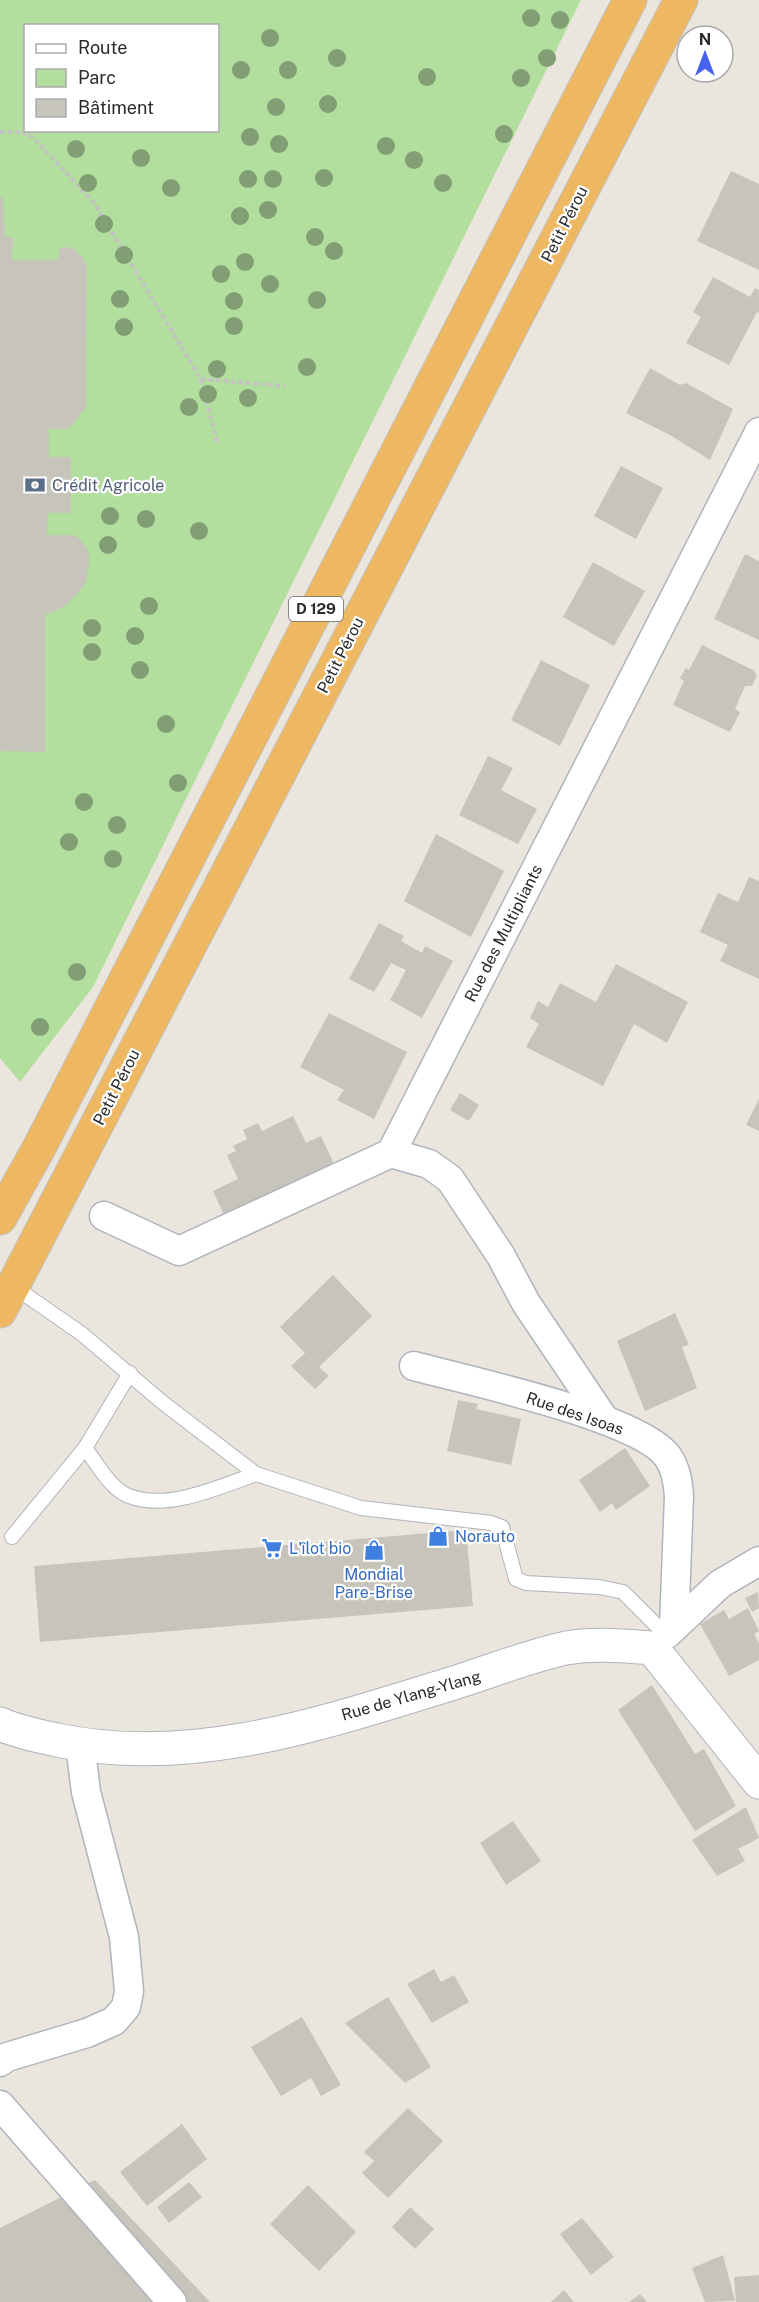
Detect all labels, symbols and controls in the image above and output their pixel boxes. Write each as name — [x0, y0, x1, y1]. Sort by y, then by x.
legend — [24, 24, 219, 132]
north arrow — [675, 24, 735, 84]
text: N — [699, 30, 711, 49]
text: Route — [78, 37, 127, 58]
text: Parc — [78, 67, 116, 88]
text: Bâtiment — [78, 97, 154, 118]
street label: Petit Pérou — [537, 183, 592, 265]
bank icon: Crédit Agricole — [23, 473, 47, 497]
place label: Crédit Agricole — [52, 476, 164, 495]
road number: D 129 — [289, 597, 343, 621]
street label: Petit Pérou — [313, 614, 368, 696]
street label: Rue des Multipliants — [461, 861, 546, 1005]
street label: Petit Pérou — [89, 1046, 144, 1128]
street label: Rue des Isoas — [524, 1388, 626, 1439]
shop icon: Norauto — [426, 1524, 450, 1548]
place label: Norauto — [455, 1527, 515, 1546]
supermarket icon: L'îlot bio — [260, 1536, 284, 1560]
shop icon: Mondial Pare-Brise — [362, 1538, 386, 1562]
place label: L'îlot bio — [289, 1539, 351, 1558]
place label: Mondial Pare-Brise — [335, 1565, 413, 1602]
street label: Rue de Ylang-Ylang — [339, 1666, 483, 1724]

